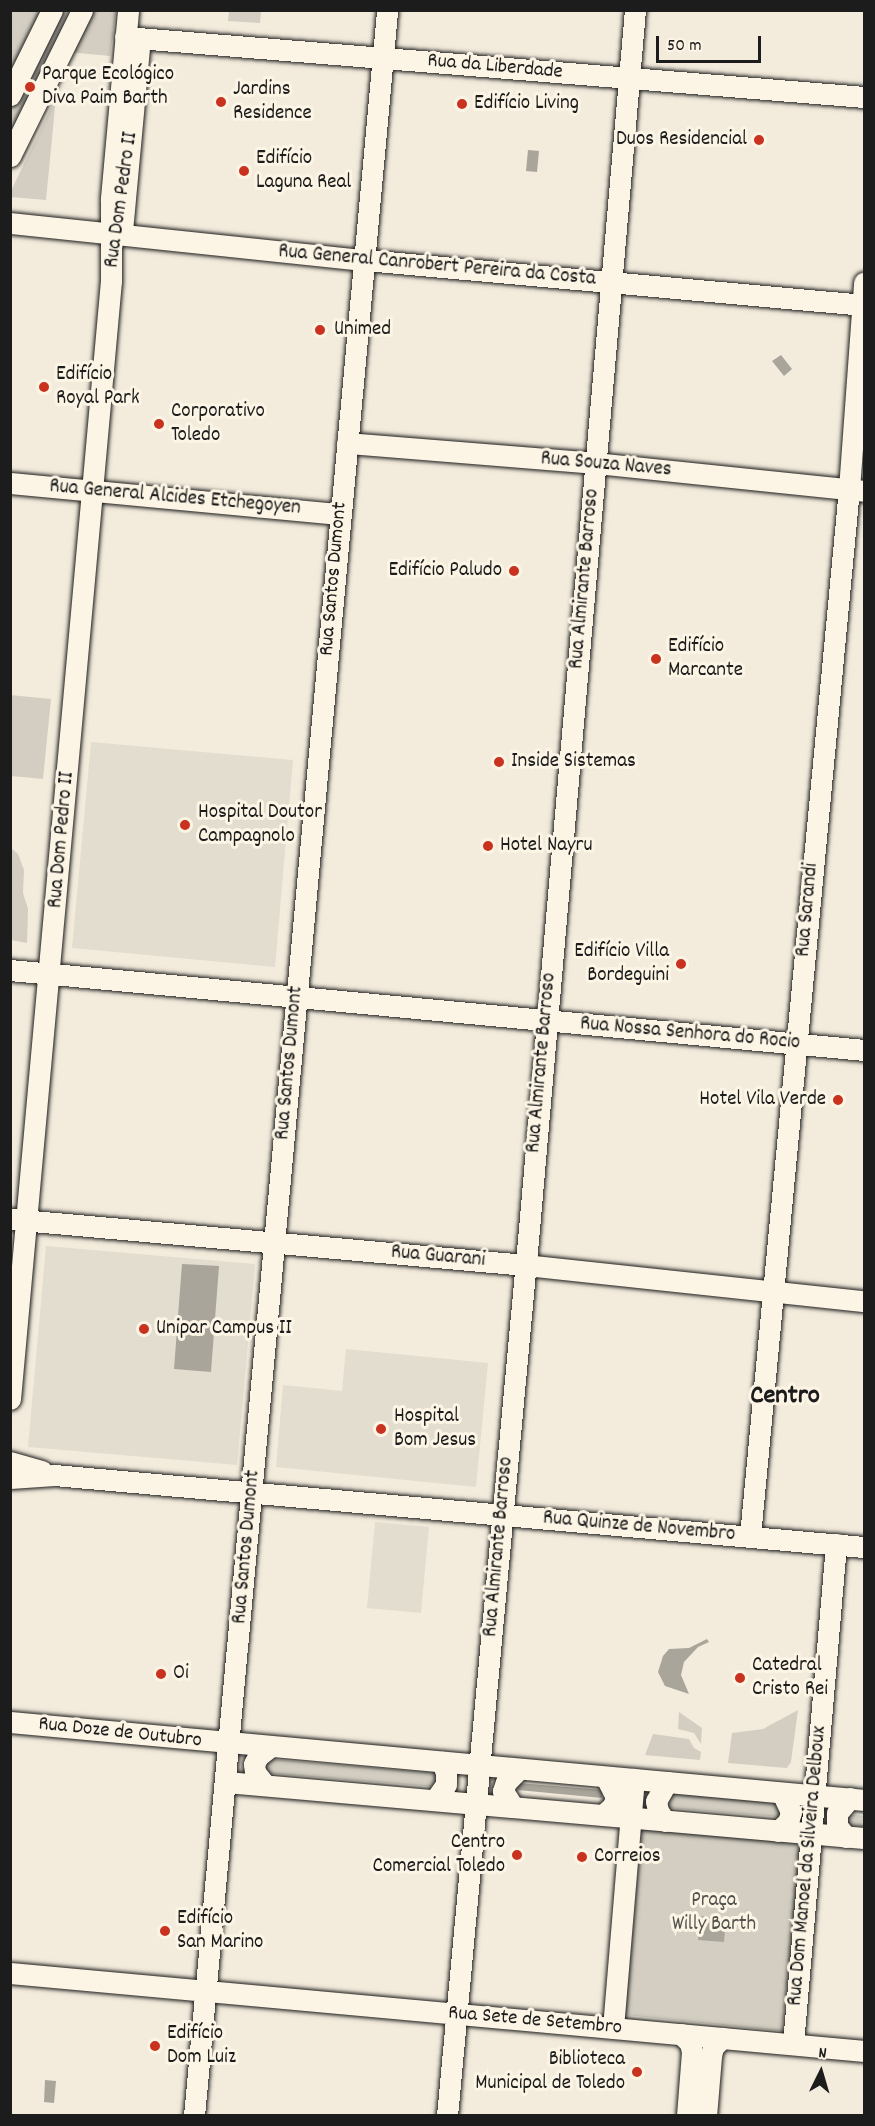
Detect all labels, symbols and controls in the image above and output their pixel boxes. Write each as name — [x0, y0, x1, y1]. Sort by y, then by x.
scale bar — [659, 24, 764, 62]
text: 50 m — [667, 34, 702, 59]
street label: Rua da Liberdade — [426, 49, 564, 85]
place label: Parque Ecológico Diva Paim Barth — [42, 62, 174, 112]
place label: Jardins Residence — [233, 77, 312, 127]
marker: Parque Ecológico Diva Paim Barth — [23, 80, 37, 94]
place label: Edifício Living — [474, 91, 579, 117]
marker: Jardins Residence — [214, 95, 228, 109]
marker: Edifício Living — [455, 97, 469, 111]
place label: Duos Residencial — [616, 127, 747, 153]
street label: Rua Dom Pedro II — [100, 130, 144, 270]
marker: Duos Residencial — [752, 133, 766, 147]
place label: Edifício Laguna Real — [256, 146, 351, 196]
marker: Edifício Laguna Real — [237, 164, 251, 178]
street label: Rua General Canrobert Pereira da Costa — [277, 240, 597, 292]
place label: Unimed — [334, 317, 391, 343]
marker: Unimed — [311, 321, 329, 339]
place label: Edifício Royal Park — [56, 362, 140, 412]
marker: Edifício Royal Park — [37, 380, 51, 394]
place label: Corporativo Toledo — [171, 399, 265, 449]
marker: Corporativo Toledo — [152, 417, 166, 431]
street label: Rua Souza Naves — [540, 447, 672, 483]
street label: Rua General Alcides Etchegoyen — [48, 474, 302, 522]
street label: Rua Almirante Barroso — [565, 488, 605, 670]
street label: Rua Santos Dumont — [315, 501, 353, 657]
place label: Edifício Paludo — [388, 558, 502, 584]
marker: Edifício Paludo — [507, 564, 521, 578]
place label: Edifício Marcante — [668, 634, 743, 684]
marker: Edifício Marcante — [649, 652, 663, 666]
place label: Inside Sistemas — [511, 749, 636, 775]
marker: Inside Sistemas — [492, 755, 506, 769]
street label: Rua Dom Pedro II — [43, 771, 81, 909]
place label: Hospital Doutor Campagnolo — [198, 800, 322, 850]
marker: Hospital Doutor Campagnolo — [176, 816, 194, 834]
place label: Hotel Nayru — [500, 833, 592, 859]
marker: Hotel Nayru — [481, 839, 495, 853]
street label: Rua Sarandi — [791, 862, 825, 958]
place label: Edifício Villa Bordeguini — [574, 939, 669, 989]
marker: Edifício Villa Bordeguini — [674, 957, 688, 971]
street label: Rua Almirante Barroso — [522, 972, 562, 1154]
street label: Rua Santos Dumont — [271, 985, 309, 1141]
street label: Rua Nossa Senhora do Rocio — [579, 1012, 801, 1056]
place label: Hotel Vila Verde — [699, 1087, 826, 1113]
marker: Hotel Vila Verde — [831, 1093, 845, 1107]
street label: Rua Guarani — [390, 1240, 486, 1274]
place label: Unipar Campus II — [156, 1316, 292, 1342]
marker: Unipar Campus II — [137, 1322, 151, 1336]
district label: Centro — [750, 1381, 820, 1413]
place label: Hospital Bom Jesus — [394, 1404, 476, 1454]
marker: Hospital Bom Jesus — [372, 1420, 390, 1438]
street label: Rua Almirante Barroso — [479, 1456, 519, 1638]
street label: Rua Santos Dumont — [228, 1469, 266, 1625]
street label: Rua Quinze de Novembro — [542, 1506, 736, 1548]
place label: Catedral Cristo Rei — [752, 1653, 828, 1703]
place label: Oi — [173, 1661, 189, 1687]
marker: Oi — [154, 1667, 168, 1681]
marker: Catedral Cristo Rei — [733, 1671, 747, 1685]
street label: Rua Doze de Outubro — [37, 1712, 203, 1754]
street label: Rua Dom Manoel da Silveira Delboux — [783, 1725, 833, 2007]
place label: Centro Comercial Toledo — [373, 1830, 505, 1880]
place label: Correios — [594, 1844, 661, 1870]
marker: Centro Comercial Toledo — [510, 1848, 524, 1862]
marker: Correios — [575, 1850, 589, 1864]
park label: Praça Willy Barth — [672, 1888, 756, 1938]
place label: Edifício San Marino — [177, 1906, 263, 1956]
marker: Edifício San Marino — [158, 1924, 172, 1938]
street label: Rua Sete de Setembro — [447, 2001, 623, 2041]
place label: Edifício Dom Luiz — [167, 2021, 236, 2071]
marker: Edifício Dom Luiz — [148, 2039, 162, 2053]
north arrow — [791, 2042, 851, 2102]
text: N — [818, 2042, 828, 2065]
place label: Biblioteca Municipal de Toledo — [475, 2047, 625, 2097]
marker: Biblioteca Municipal de Toledo — [630, 2065, 644, 2079]

